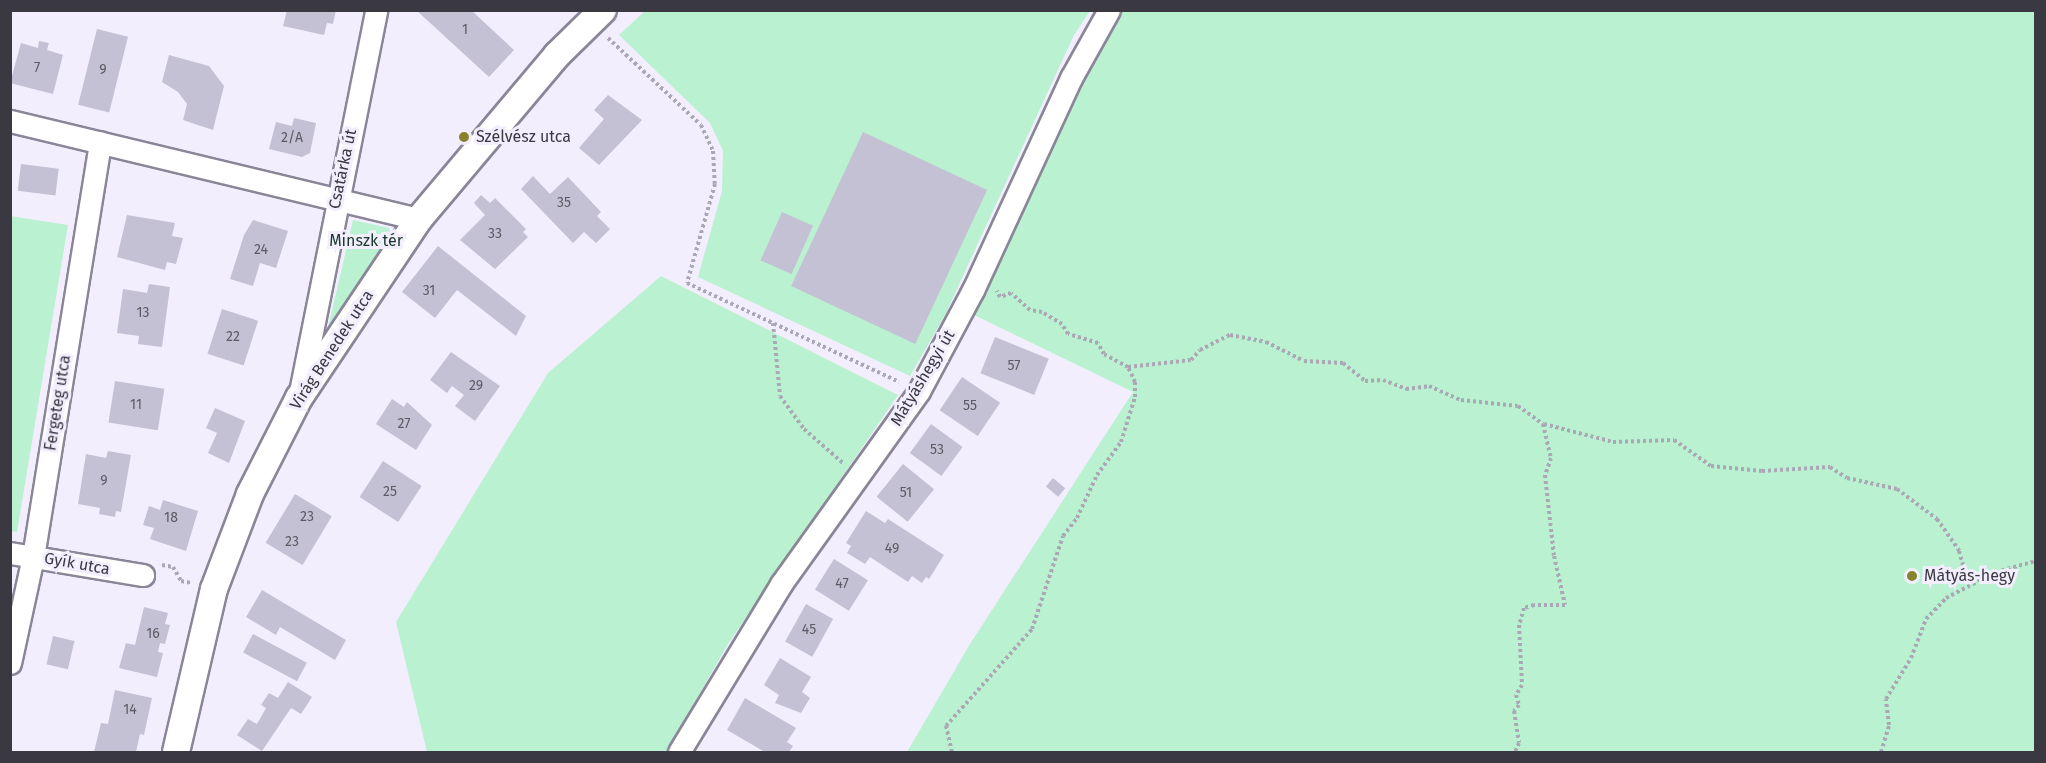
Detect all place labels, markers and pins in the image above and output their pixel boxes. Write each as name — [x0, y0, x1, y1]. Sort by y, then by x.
place label: Szélvész utca — [476, 127, 571, 147]
marker: Szélvész utca — [457, 130, 471, 144]
place label: Mátyás-hegy — [1924, 566, 2015, 586]
marker: Mátyás-hegy — [1905, 569, 1919, 583]

